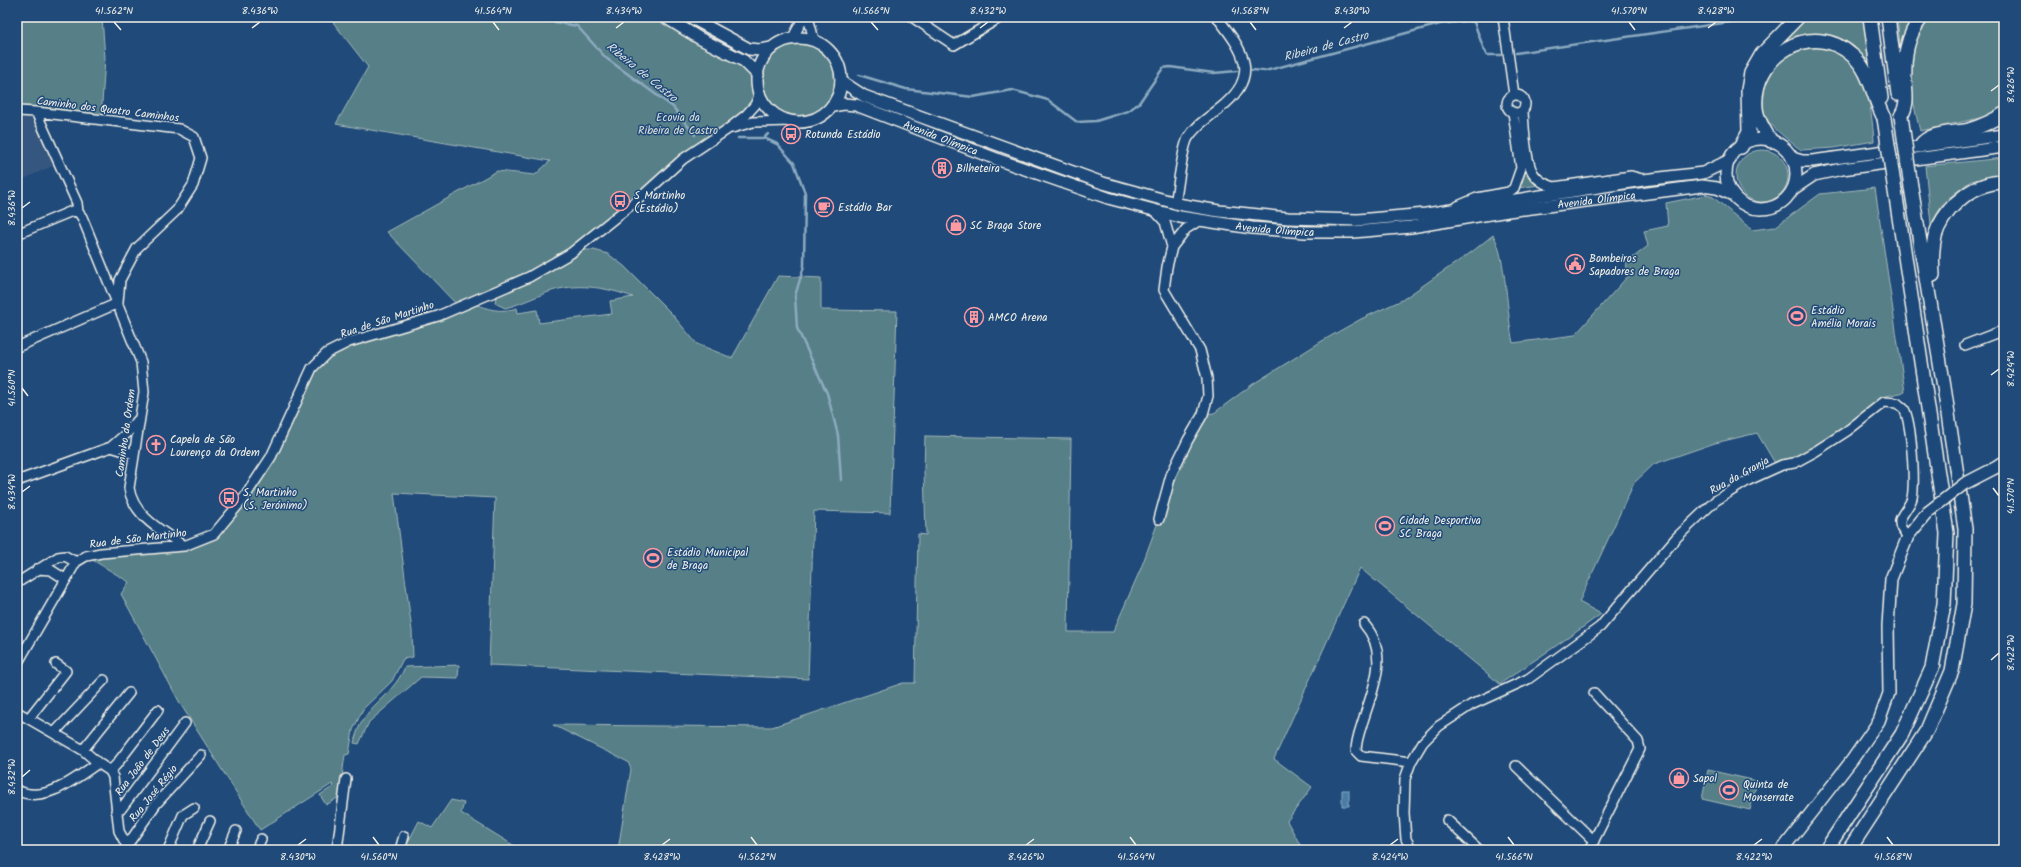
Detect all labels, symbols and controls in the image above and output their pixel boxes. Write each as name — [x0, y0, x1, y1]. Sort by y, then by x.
text: 41.562°N — [95, 3, 133, 19]
text: 8.436°W — [242, 3, 278, 19]
text: 41.564°N — [474, 3, 512, 19]
text: 8.434°W — [606, 3, 642, 19]
text: 41.566°N — [852, 3, 890, 19]
text: 8.432°W — [970, 3, 1006, 19]
text: 41.568°N — [1231, 3, 1269, 19]
text: 8.430°W — [1334, 3, 1370, 19]
text: 41.570°N — [1611, 3, 1647, 19]
text: 8.428°W — [1698, 3, 1735, 19]
water label: Ribeira de Castro — [1282, 26, 1372, 67]
water label: Ribeira de Castro — [602, 38, 683, 108]
text: 8.426°W — [2003, 67, 2019, 103]
street label: Caminho dos Quatro Caminhos — [36, 92, 180, 128]
park label: Ecovia da Ribeira de Castro — [638, 109, 718, 140]
street label: Avenida Olímpica — [900, 116, 980, 161]
bus stop icon: Rotunda Estádio — [780, 123, 802, 145]
place label: Rotunda Estádio — [805, 126, 881, 144]
building icon: Bilheteira — [931, 157, 953, 179]
place label: Bilheteira — [956, 160, 1000, 178]
place label: S Martinho (Estádio) — [634, 187, 685, 218]
street label: Avenida Olímpica — [1556, 187, 1637, 215]
text: 8.436°W — [4, 190, 20, 226]
bus stop icon: S Martinho (Estádio) — [609, 190, 631, 212]
cafe icon: Estádio Bar — [813, 196, 835, 218]
place label: Estádio Bar — [838, 199, 893, 217]
shop icon: SC Braga Store — [945, 214, 967, 236]
place label: SC Braga Store — [970, 217, 1041, 235]
street label: Avenida Olímpica — [1234, 218, 1314, 242]
place label: Bombeiros Sapadores de Braga — [1589, 250, 1680, 281]
public building icon: Bombeiros Sapadores de Braga — [1564, 253, 1586, 275]
street label: Rua de São Martinho — [338, 296, 437, 344]
place label: Estádio Amélia Morais — [1811, 302, 1876, 333]
sports icon: Estádio Amélia Morais — [1786, 305, 1808, 327]
building icon: AMCO Arena — [963, 306, 985, 328]
place label: AMCO Arena — [988, 309, 1047, 327]
text: 8.424°W — [2003, 351, 2019, 387]
text: 41.560°N — [4, 369, 20, 407]
street label: Caminho da Ordem — [111, 388, 141, 478]
place label: Capela de São Lourenço da Ordem — [170, 431, 260, 462]
church icon: Capela de São Lourenço da Ordem — [145, 434, 167, 456]
street label: Rua da Granja — [1706, 452, 1773, 500]
text: 8.434°W — [4, 474, 20, 510]
text: 41.570°N — [2003, 478, 2019, 514]
place label: S. Martinho (S. Jerónimo) — [243, 484, 308, 515]
bus stop icon: S. Martinho (S. Jerónimo) — [218, 487, 240, 509]
place label: Cidade Desportiva SC Braga — [1399, 512, 1481, 543]
sports icon: Cidade Desportiva SC Braga — [1374, 515, 1396, 537]
street label: Rua de São Martinho — [89, 524, 188, 554]
place label: Estádio Municipal de Braga — [667, 544, 748, 575]
sports icon: Estádio Municipal de Braga — [642, 547, 664, 569]
text: 8.422°W — [2003, 634, 2019, 671]
street label: Rua João de Deus — [111, 723, 175, 800]
text: 8.432°W — [4, 759, 20, 795]
street label: Rua José Régio — [125, 761, 183, 826]
shop icon: Sapol — [1668, 767, 1690, 789]
place label: Sapol — [1693, 770, 1717, 788]
place label: Quinta de Monserrate — [1743, 776, 1794, 807]
sports icon: Quinta de Monserrate — [1718, 779, 1740, 801]
text: 8.430°W — [280, 849, 316, 865]
text: 41.560°N — [360, 849, 398, 865]
text: 8.428°W — [644, 849, 681, 865]
text: 41.562°N — [738, 849, 776, 865]
text: 8.426°W — [1008, 849, 1044, 865]
text: 41.564°N — [1117, 849, 1155, 865]
text: 8.424°W — [1372, 849, 1408, 865]
text: 41.566°N — [1495, 849, 1533, 865]
text: 8.422°W — [1736, 849, 1773, 865]
text: 41.568°N — [1874, 849, 1912, 865]

